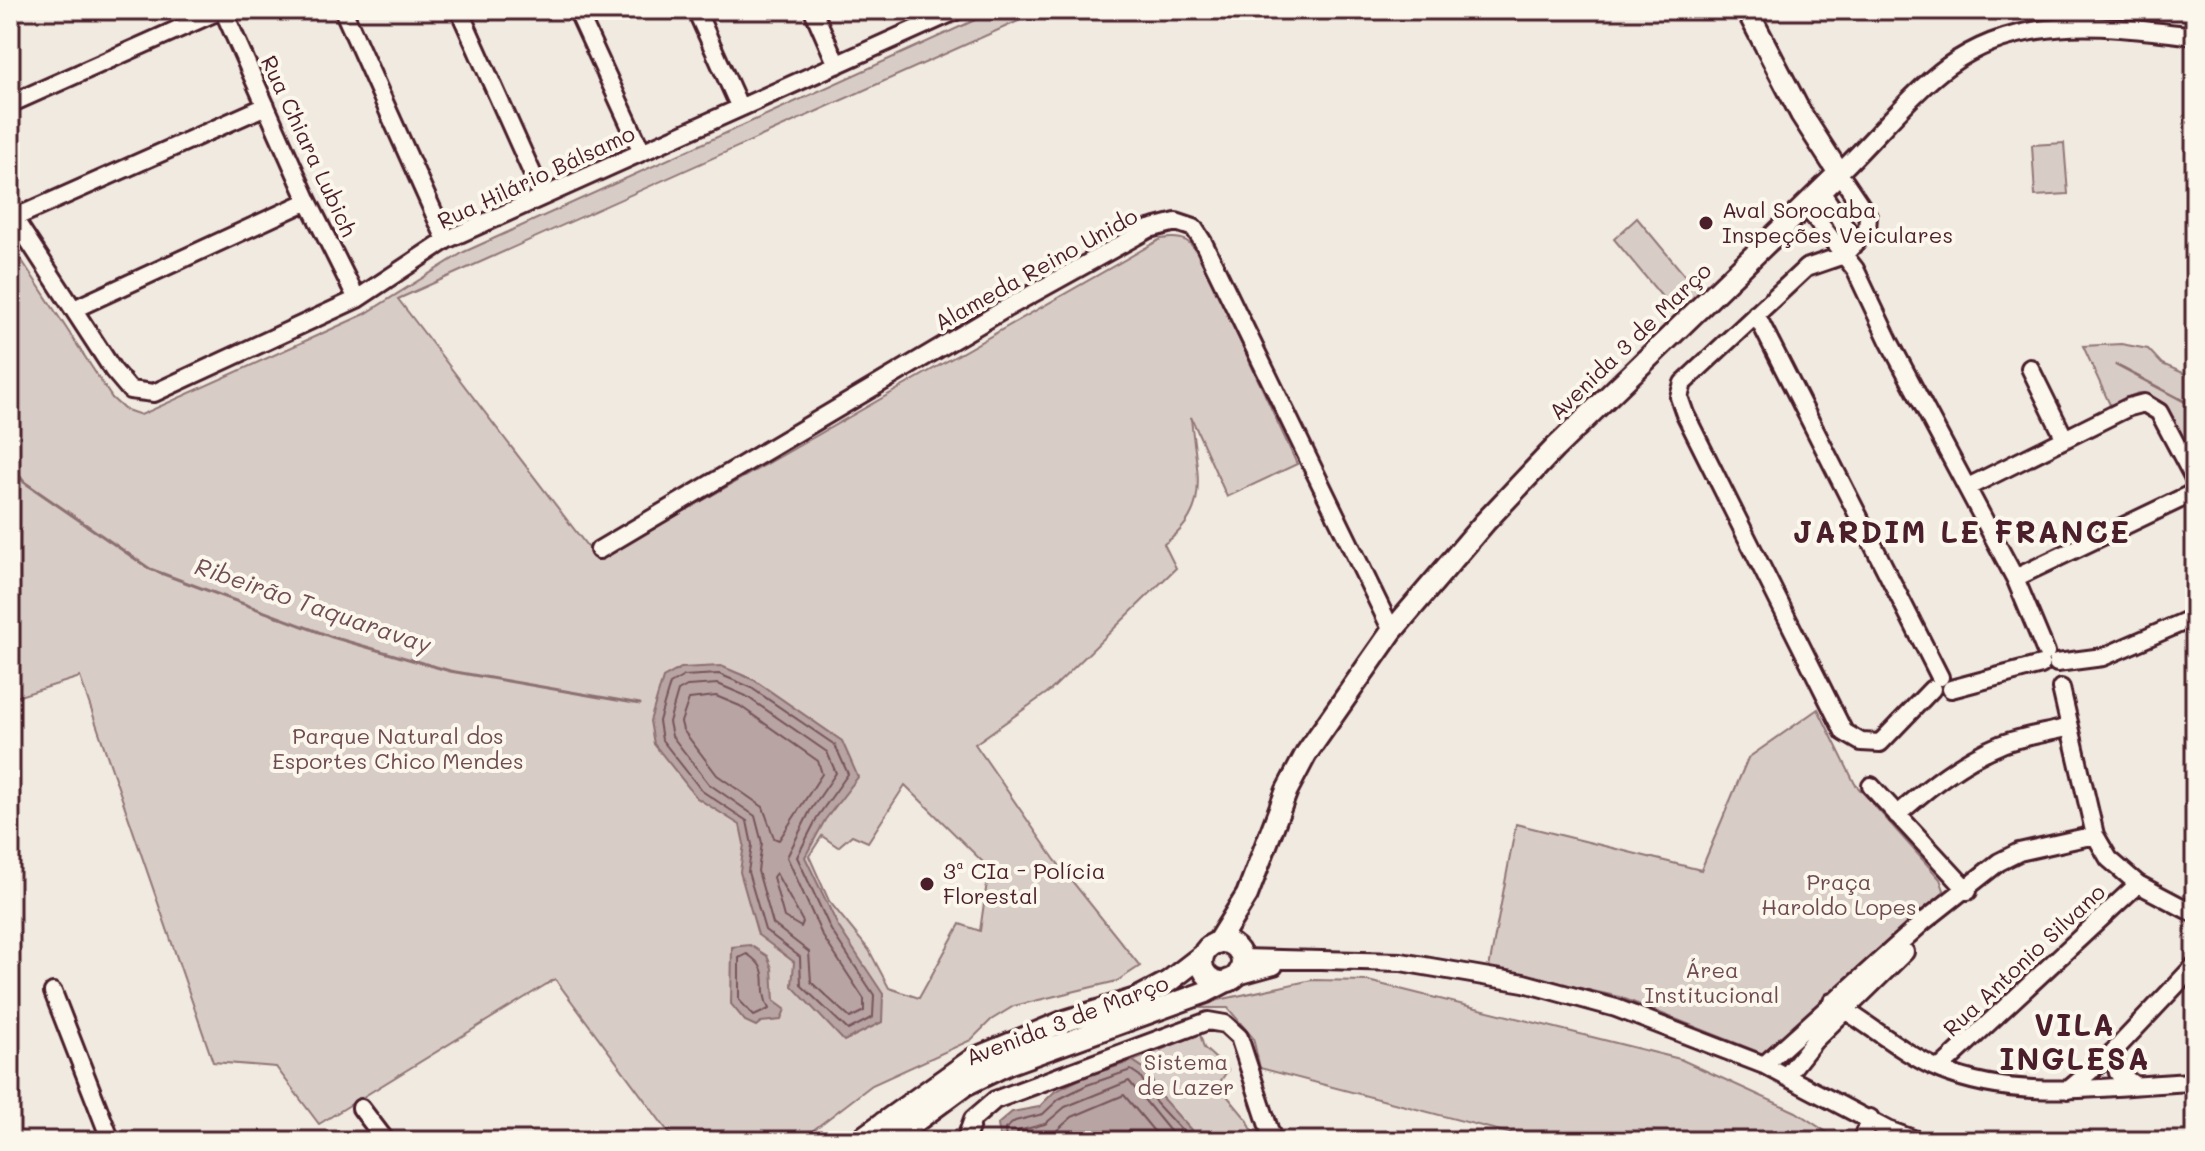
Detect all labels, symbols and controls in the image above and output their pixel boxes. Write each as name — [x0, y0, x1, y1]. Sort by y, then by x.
street label: Rua Chiara Lubich — [255, 50, 364, 241]
street label: Rua Hilário Bálsamo — [433, 118, 639, 235]
place label: Aval Sorocaba Inspeções Veiculares — [1722, 195, 1953, 249]
street label: Alameda Reino Unido — [929, 201, 1142, 336]
marker: Aval Sorocaba Inspeções Veiculares — [1697, 214, 1715, 232]
street label: Avenida 3 de Março — [1542, 256, 1717, 426]
district label: JARDIM LE FRANCE — [1793, 511, 2131, 551]
water label: Ribeirão Taquaravay — [191, 550, 436, 660]
park label: Parque Natural dos Esportes Chico Mendes — [272, 721, 524, 775]
place label: 3ª CIa - Polícia Florestal — [943, 856, 1105, 910]
park label: Praça Haroldo Lopes — [1761, 867, 1917, 921]
marker: 3ª CIa - Polícia Florestal — [918, 875, 936, 893]
street label: Rua Antonio Silvano — [1937, 877, 2111, 1042]
park label: Área Institucional — [1645, 955, 1779, 1009]
street label: Avenida 3 de Março — [961, 968, 1172, 1072]
district label: VILA INGLESA — [1999, 1004, 2151, 1078]
park label: Sistema de Lazer — [1138, 1047, 1234, 1101]

